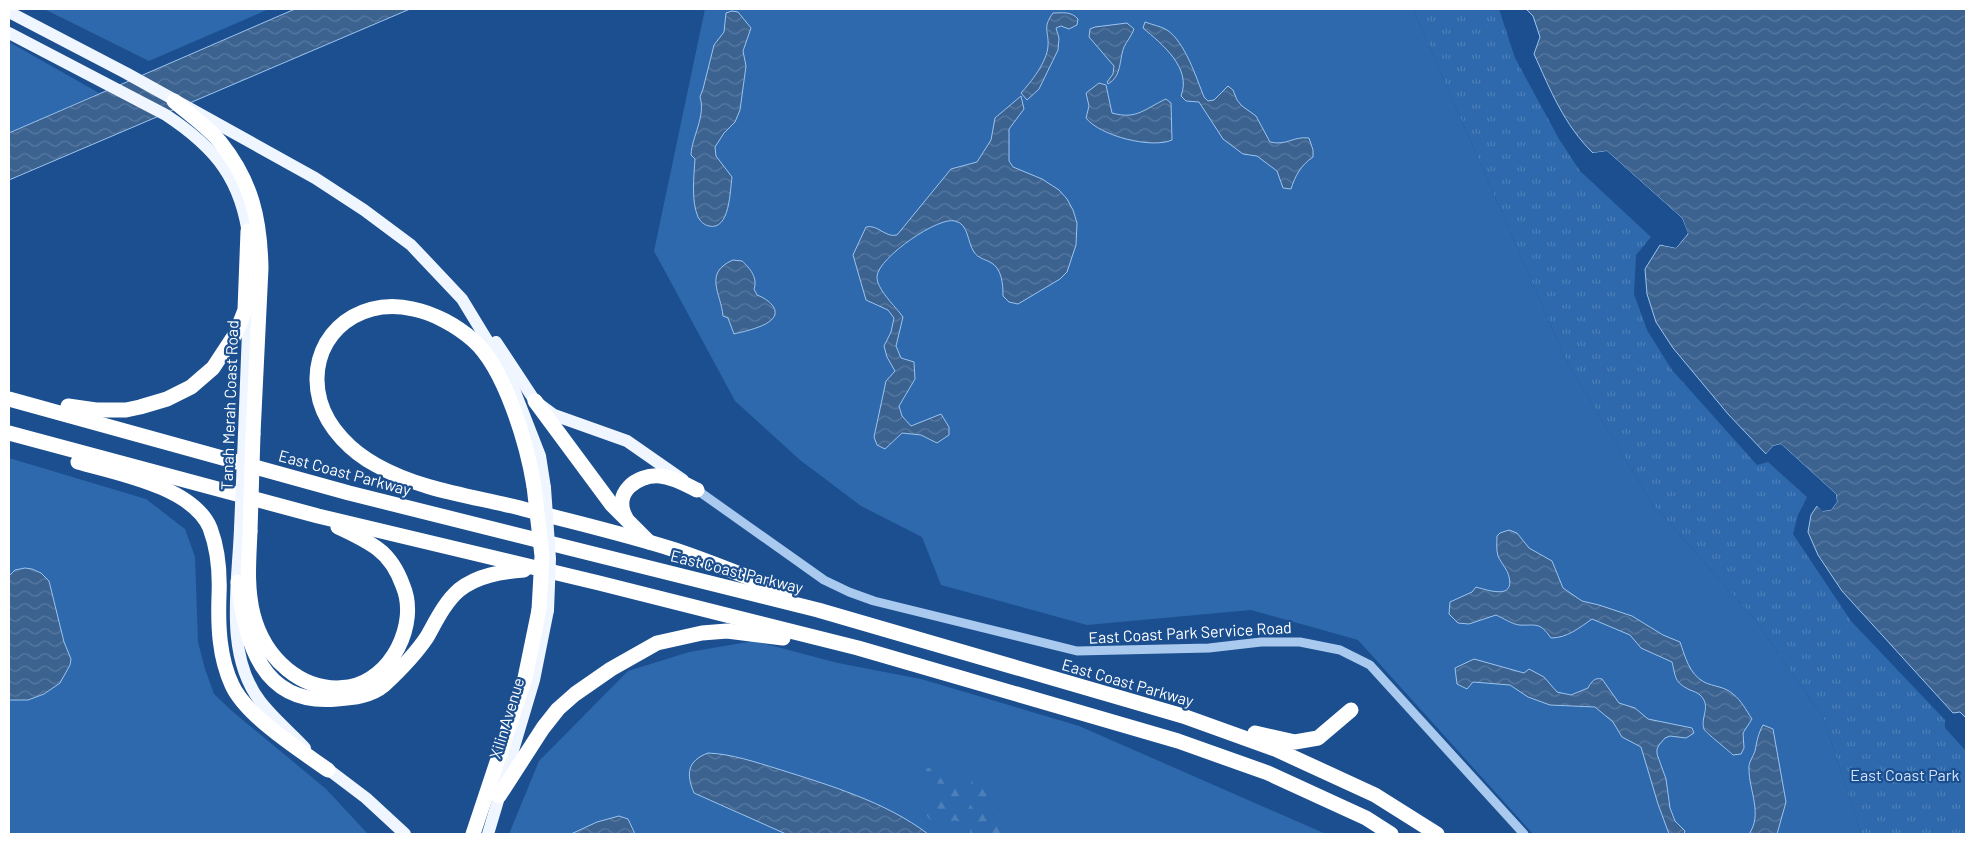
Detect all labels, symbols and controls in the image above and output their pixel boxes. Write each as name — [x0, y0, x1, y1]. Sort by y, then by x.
street label: Tanah Merah Coast Road — [217, 320, 241, 490]
street label: East Coast Parkway — [277, 445, 414, 499]
street label: East Coast Parkway — [669, 545, 806, 597]
street label: East Coast Park Service Road — [1088, 617, 1292, 647]
street label: East Coast Parkway — [1060, 654, 1197, 710]
street label: Xilin Avenue — [485, 675, 527, 761]
park label: East Coast Park — [1850, 765, 1960, 784]

